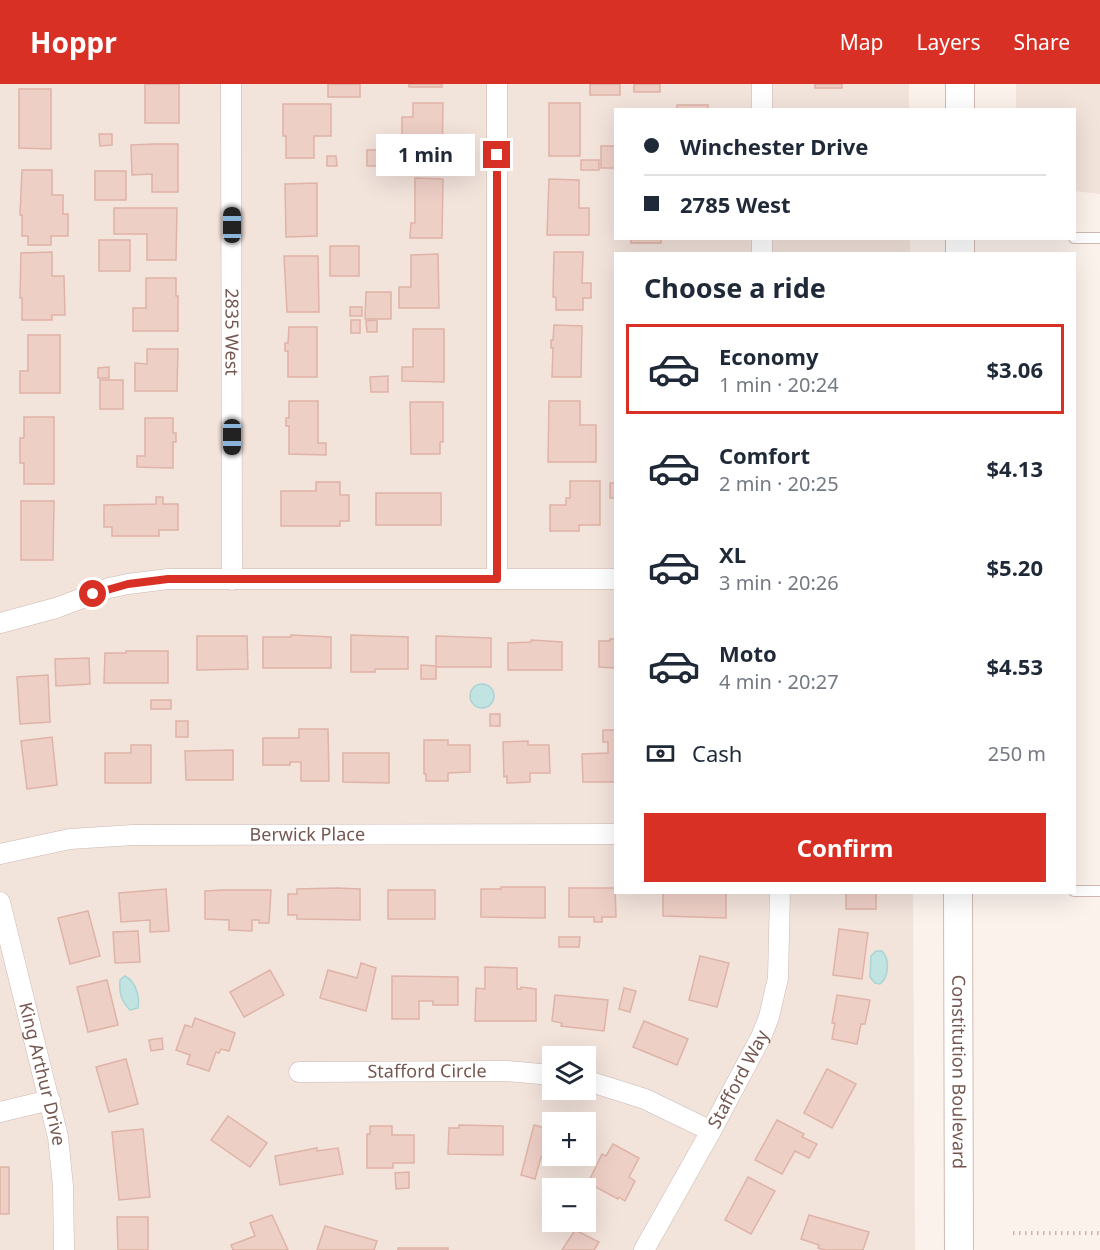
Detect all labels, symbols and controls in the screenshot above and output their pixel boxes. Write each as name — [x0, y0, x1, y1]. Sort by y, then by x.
text: Hoppr — [30, 23, 117, 61]
text: Map — [840, 28, 884, 56]
text: Layers — [917, 28, 981, 56]
text: Share — [1014, 28, 1070, 56]
text: Winchester Drive — [680, 131, 868, 161]
callout: 1 min — [377, 134, 476, 176]
text: 1 min — [398, 141, 453, 168]
route end — [483, 141, 510, 168]
text: 2785 West — [680, 189, 791, 219]
car — [223, 207, 241, 243]
text: Choose a ride — [644, 269, 826, 306]
street label: 2835 West — [220, 288, 245, 376]
text: Economy — [719, 341, 818, 371]
icon: car — [647, 342, 701, 396]
text: $3.06 — [986, 354, 1043, 384]
text: 1 min · 20:24 — [719, 371, 839, 398]
car — [223, 419, 241, 455]
text: Comfort — [719, 440, 810, 470]
icon: car — [647, 441, 701, 495]
text: $4.13 — [986, 453, 1043, 483]
text: 2 min · 20:25 — [719, 470, 839, 497]
text: XL — [719, 539, 746, 569]
icon: car — [647, 540, 701, 594]
text: $5.20 — [986, 552, 1043, 582]
text: 3 min · 20:26 — [719, 569, 839, 596]
route start — [79, 580, 106, 607]
text: Moto — [719, 638, 777, 668]
icon: car — [647, 639, 701, 693]
text: $4.53 — [986, 651, 1043, 681]
text: 4 min · 20:27 — [719, 668, 839, 695]
icon: cash — [644, 737, 677, 770]
text: Cash — [692, 738, 742, 768]
text: 250 m — [988, 740, 1046, 767]
button: Confirm — [644, 813, 1046, 882]
street label: Berwick Place — [249, 822, 365, 846]
street label: Constitution Boulevard — [947, 975, 972, 1169]
street label: King Arthur Drive — [14, 999, 72, 1147]
street label: Stafford Way — [702, 1026, 774, 1132]
map controls — [542, 1046, 596, 1232]
button: layers — [542, 1046, 596, 1100]
street label: Stafford Circle — [367, 1058, 487, 1083]
button: + — [542, 1112, 596, 1166]
button: − — [542, 1178, 596, 1232]

